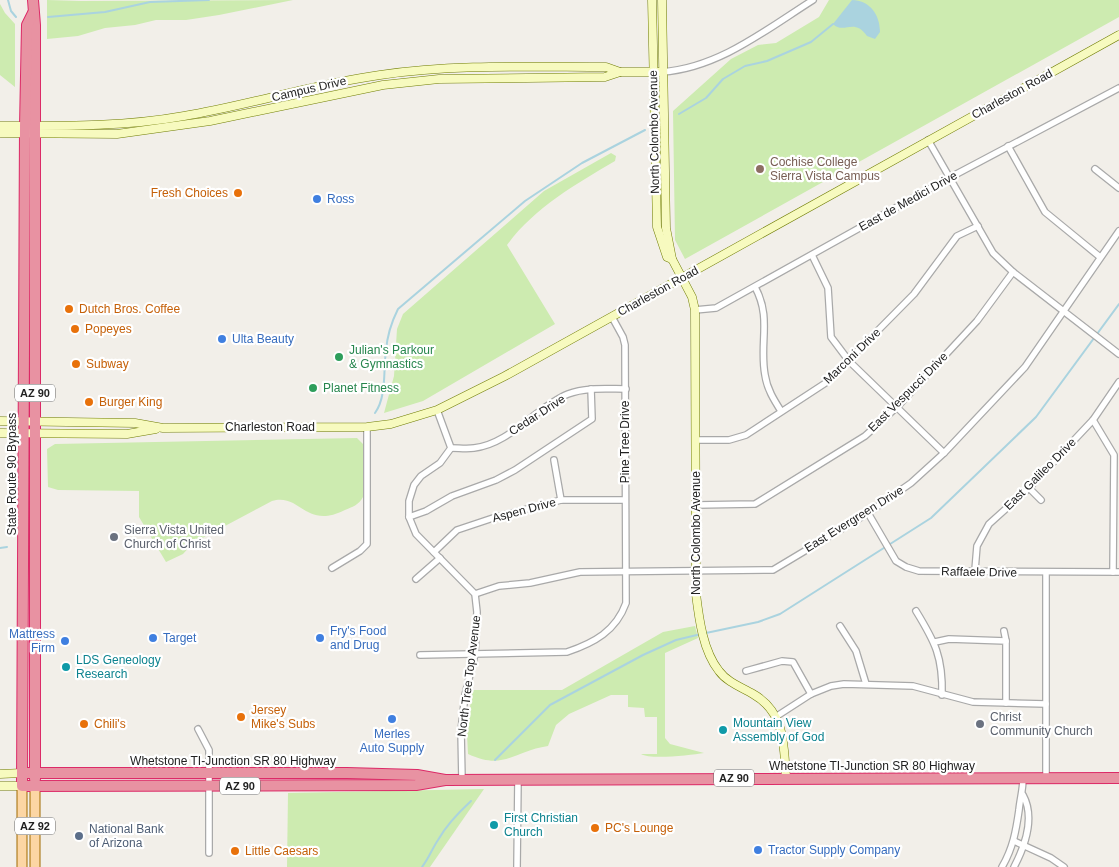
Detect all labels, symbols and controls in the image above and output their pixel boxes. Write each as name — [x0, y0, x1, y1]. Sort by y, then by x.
street label: Charleston Road — [969, 66, 1055, 122]
street label: North Colombo Avenue — [646, 70, 662, 194]
street label: Campus Drive — [270, 74, 348, 104]
place label: Cochise College Sierra Vista Campus — [770, 155, 880, 183]
marker: Cochise College Sierra Vista Campus — [754, 163, 766, 175]
street label: East de Medici Drive — [856, 168, 960, 234]
place label: Fresh Choices — [151, 186, 228, 200]
marker: Fresh Choices — [232, 187, 244, 199]
place label: Ross — [327, 192, 354, 206]
marker: Ross — [311, 193, 323, 205]
street label: Charleston Road — [615, 263, 701, 319]
place label: Dutch Bros. Coffee — [79, 302, 180, 316]
marker: Dutch Bros. Coffee — [63, 303, 75, 315]
place label: Popeyes — [85, 322, 132, 336]
marker: Popeyes — [69, 323, 81, 335]
street label: Marconi Drive — [821, 325, 884, 387]
place label: Ulta Beauty — [232, 332, 294, 346]
marker: Ulta Beauty — [216, 333, 228, 345]
place label: Julian's Parkour & Gymnastics — [349, 343, 434, 371]
street label: East Vespucci Drive — [865, 349, 951, 435]
marker: Julian's Parkour & Gymnastics — [333, 351, 345, 363]
place label: Subway — [86, 357, 129, 371]
marker: Subway — [70, 358, 82, 370]
place label: Planet Fitness — [323, 381, 399, 395]
marker: Planet Fitness — [307, 382, 319, 394]
road number: AZ 90 — [15, 384, 55, 402]
street label: Cedar Drive — [506, 392, 568, 438]
place label: Burger King — [99, 395, 162, 409]
marker: Burger King — [83, 396, 95, 408]
street label: Pine Tree Drive — [618, 400, 632, 483]
street label: State Route 90 Bypass — [5, 413, 19, 535]
street label: Charleston Road — [225, 420, 315, 434]
street label: East Galileo Drive — [1001, 435, 1079, 513]
street label: North Colombo Avenue — [689, 471, 703, 595]
street label: East Evergreen Drive — [802, 483, 906, 555]
street label: Aspen Drive — [491, 495, 558, 525]
place label: Sierra Vista United Church of Christ — [124, 523, 224, 551]
marker: Sierra Vista United Church of Christ — [108, 531, 120, 543]
street label: Raffaele Drive — [941, 564, 1017, 580]
street label: North Tree Top Avenue — [455, 614, 483, 738]
place label: Fry's Food and Drug — [330, 624, 386, 652]
place label: Mattress Firm — [9, 627, 55, 655]
place label: Target — [163, 631, 197, 645]
marker: Target — [147, 632, 159, 644]
marker: Fry's Food and Drug — [314, 632, 326, 644]
marker: Mattress Firm — [59, 635, 71, 647]
place label: LDS Geneology Research — [76, 653, 161, 681]
marker: LDS Geneology Research — [60, 661, 72, 673]
place label: Jersey Mike's Subs — [251, 703, 315, 731]
place label: Christ Community Church — [990, 710, 1093, 738]
marker: Jersey Mike's Subs — [235, 711, 247, 723]
marker: Merles Auto Supply — [386, 713, 398, 725]
place label: Mountain View Assembly of God — [733, 716, 824, 744]
place label: Chili's — [94, 717, 126, 731]
marker: Chili's — [78, 718, 90, 730]
marker: Christ Community Church — [974, 718, 986, 730]
marker: Mountain View Assembly of God — [717, 724, 729, 736]
place label: Merles Auto Supply — [360, 727, 424, 755]
street label: Whetstone TI-Junction SR 80 Highway — [130, 754, 336, 768]
street label: Whetstone TI-Junction SR 80 Highway — [769, 759, 975, 773]
road number: AZ 90 — [714, 770, 754, 786]
road number: AZ 90 — [220, 778, 260, 794]
place label: First Christian Church — [504, 811, 578, 839]
road number: AZ 92 — [15, 818, 55, 834]
marker: First Christian Church — [488, 819, 500, 831]
place label: PC's Lounge — [605, 821, 674, 835]
place label: National Bank of Arizona — [89, 822, 165, 850]
marker: PC's Lounge — [589, 822, 601, 834]
marker: National Bank of Arizona — [73, 830, 85, 842]
place label: Tractor Supply Company — [768, 843, 900, 857]
place label: Little Caesars — [245, 844, 318, 858]
marker: Tractor Supply Company — [752, 844, 764, 856]
marker: Little Caesars — [229, 845, 241, 857]

